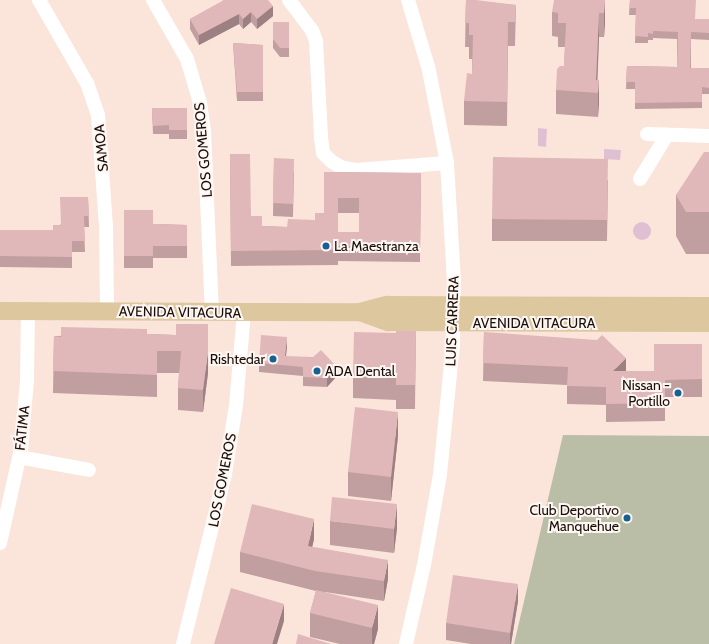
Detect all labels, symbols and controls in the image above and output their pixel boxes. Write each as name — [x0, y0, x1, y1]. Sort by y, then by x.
street label: LOS GOMEROS — [190, 102, 216, 198]
street label: SAMOA — [91, 124, 111, 172]
place label: La Maestranza — [334, 238, 419, 254]
marker: La Maestranza — [321, 241, 331, 251]
street label: LUIS CARRERA — [442, 275, 462, 367]
street label: AVENIDA VITACURA — [119, 303, 241, 321]
street label: AVENIDA VITACURA — [473, 315, 595, 331]
place label: Rishtedar — [210, 351, 265, 367]
marker: Rishtedar — [268, 354, 278, 364]
place label: ADA Dental — [325, 363, 395, 379]
marker: ADA Dental — [312, 366, 322, 376]
place label: Nissan - Portillo — [622, 377, 670, 410]
marker: Nissan - Portillo — [673, 388, 683, 398]
street label: FÁTIMA — [11, 405, 33, 451]
street label: LOS GOMEROS — [205, 432, 239, 528]
place label: Club Deportivo Manquehue — [529, 502, 619, 534]
marker: Club Deportivo Manquehue — [622, 513, 632, 523]

